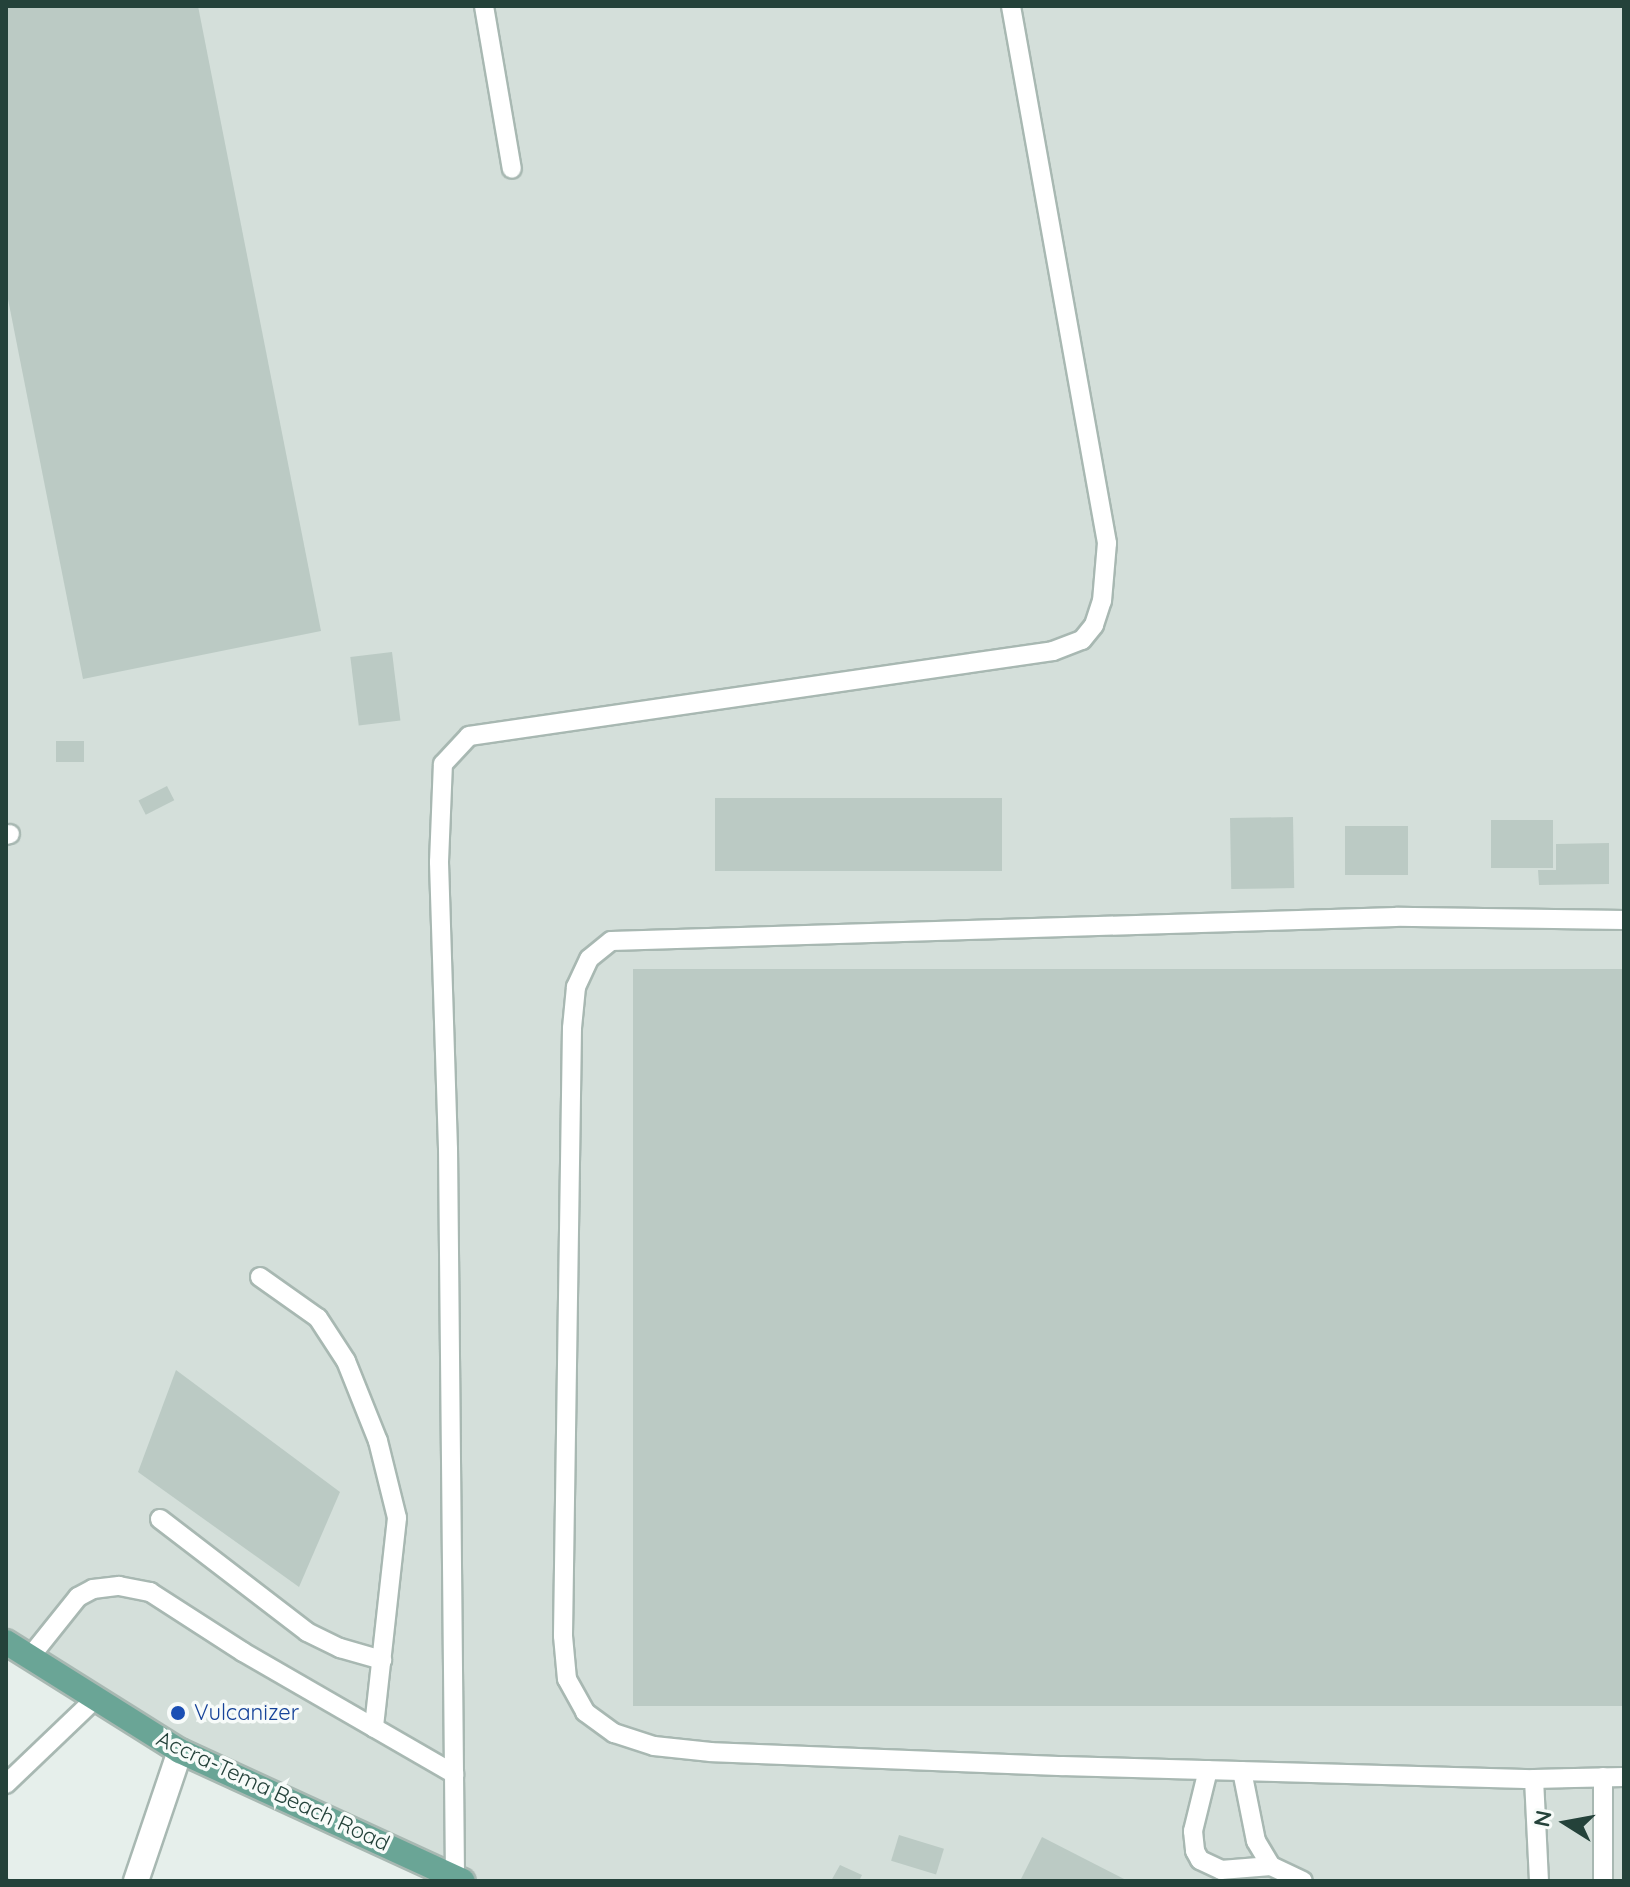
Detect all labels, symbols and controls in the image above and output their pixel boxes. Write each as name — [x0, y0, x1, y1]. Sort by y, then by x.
place label: Vulcanizer — [194, 1700, 299, 1726]
marker: Vulcanizer — [169, 1704, 187, 1722]
street label: Accra-Tema Beach Road — [152, 1725, 394, 1857]
north arrow — [1526, 1783, 1606, 1863]
text: N — [1527, 1808, 1558, 1829]

